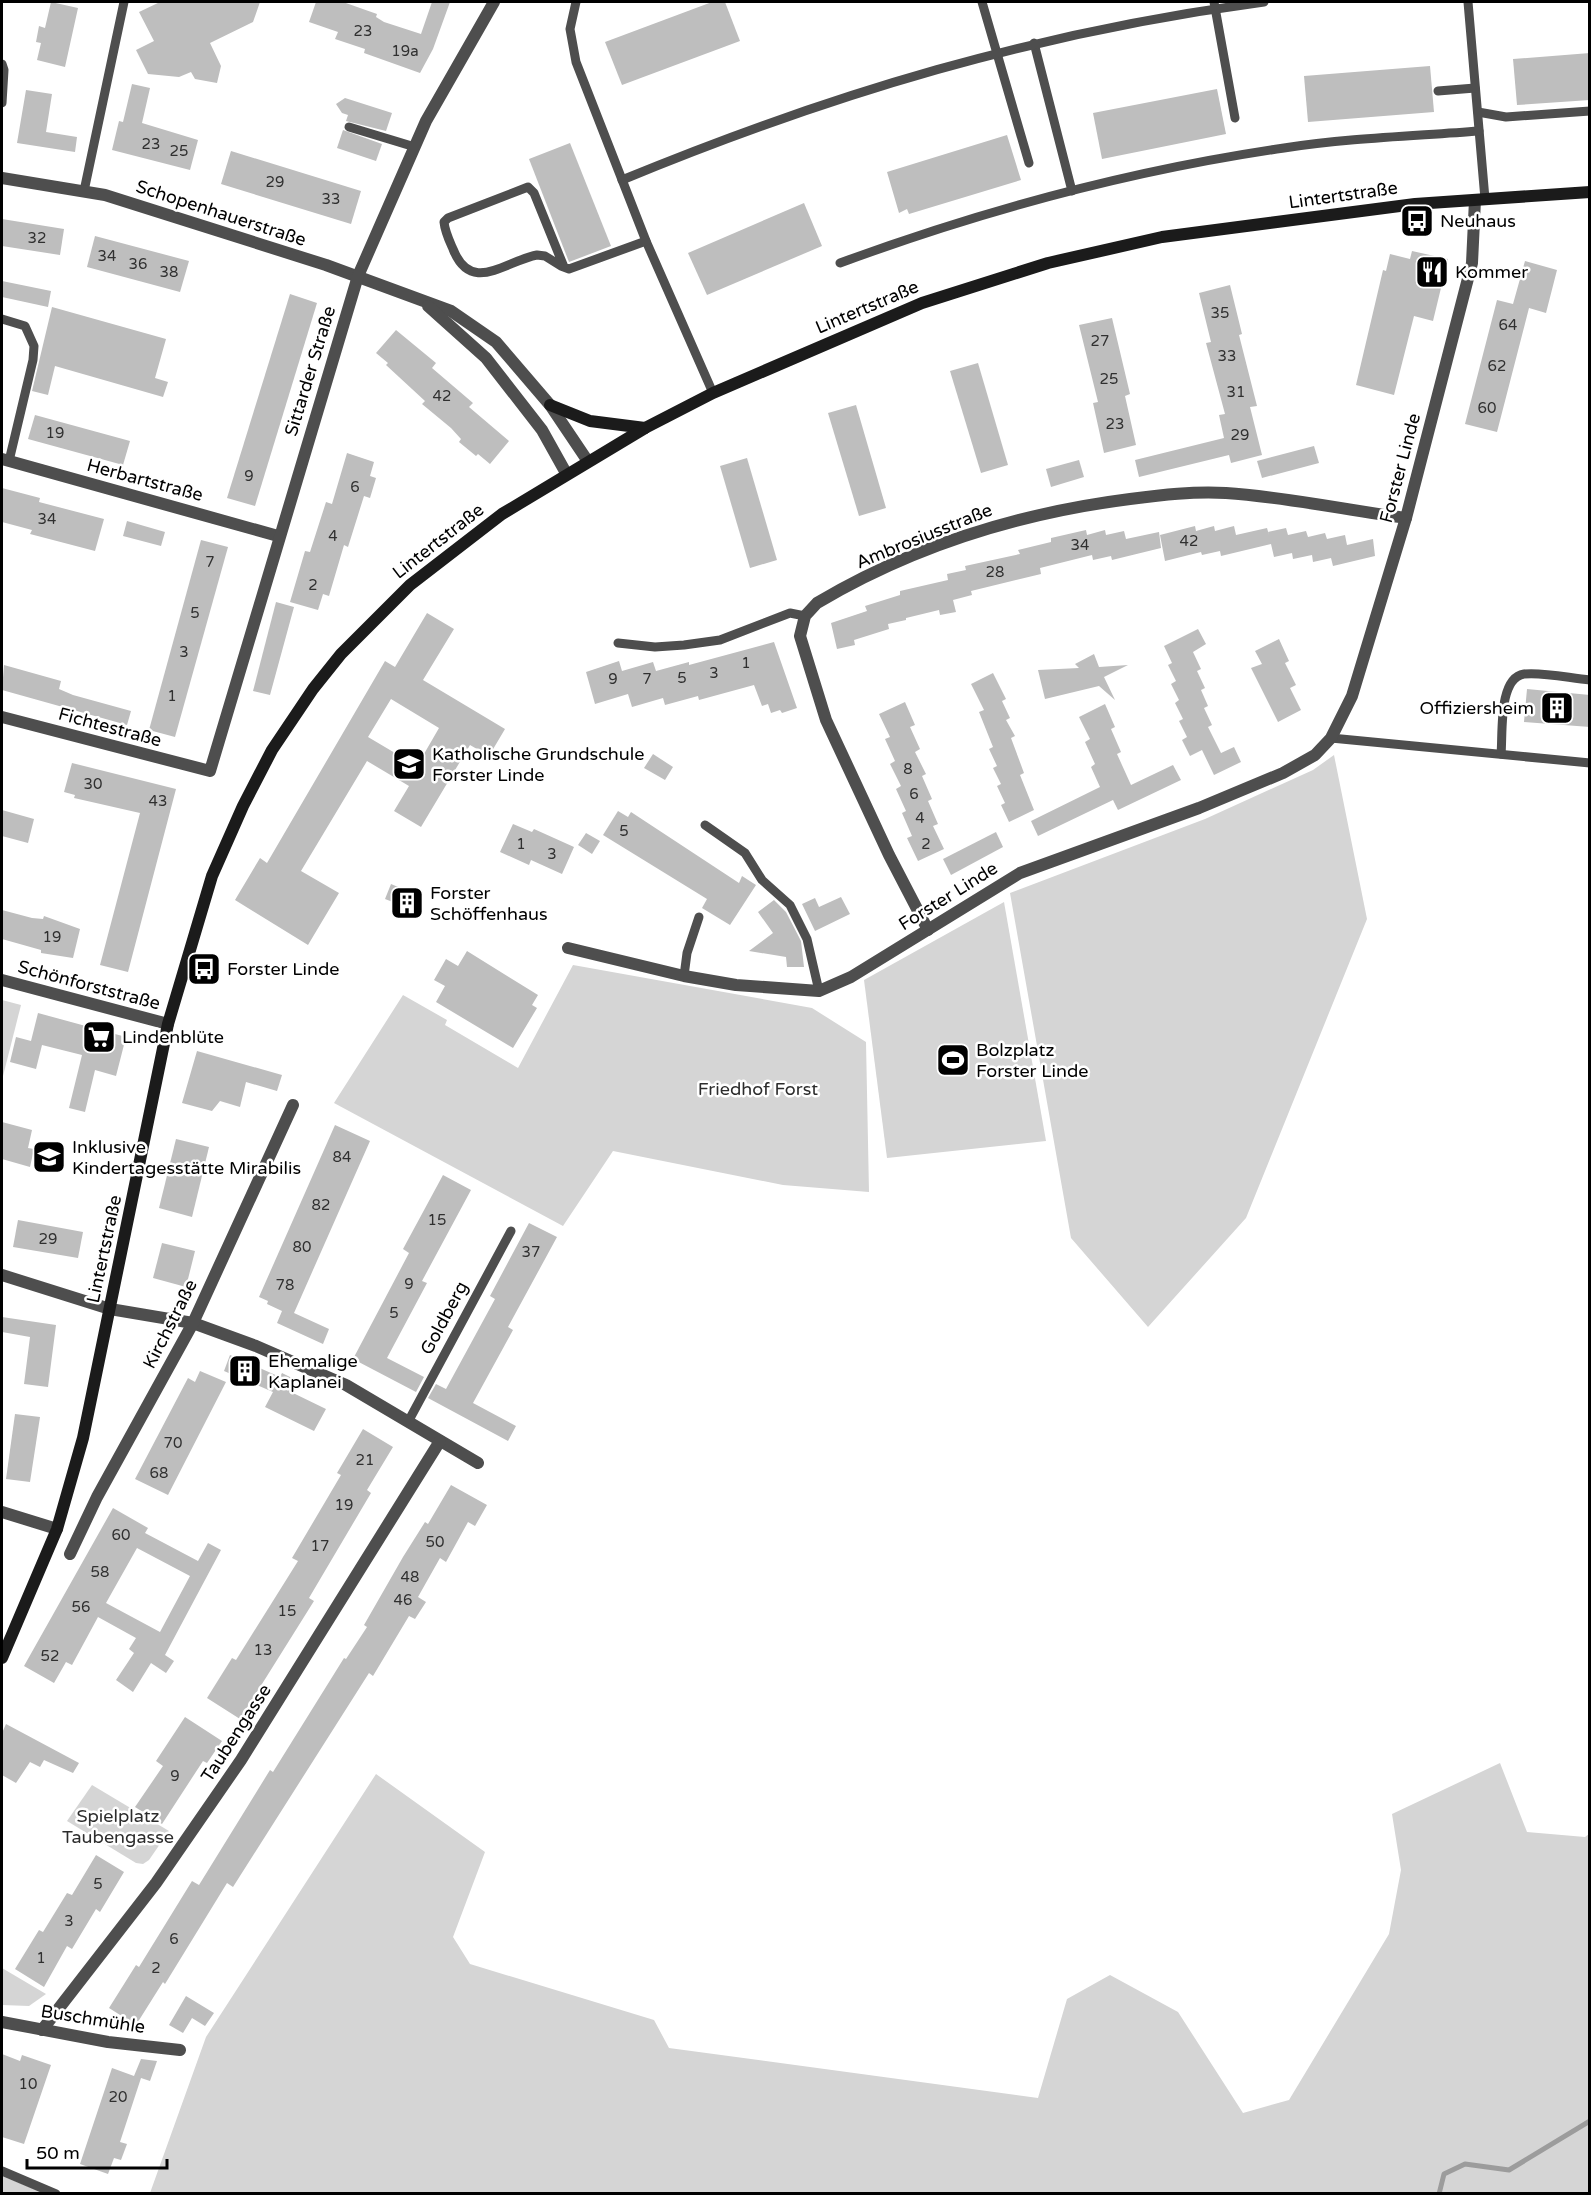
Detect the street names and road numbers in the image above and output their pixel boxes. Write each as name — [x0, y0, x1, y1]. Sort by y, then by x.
street label: Schopenhauerstraße — [133, 175, 309, 251]
street label: Lintertstraße — [1287, 176, 1399, 214]
street label: Lintertstraße — [812, 275, 922, 339]
street label: Sittarder Straße — [280, 303, 340, 439]
street label: Forster Linde — [1375, 411, 1425, 525]
street label: Herbartstraße — [85, 454, 205, 506]
street label: Lintertstraße — [388, 499, 488, 583]
street label: Ambrosiusstraße — [853, 499, 995, 573]
street label: Fichtestraße — [56, 703, 164, 751]
street label: Forster Linde — [894, 857, 1002, 935]
street label: Schönforststraße — [15, 955, 163, 1015]
street label: Lintertstraße — [82, 1193, 126, 1305]
street label: Kirchstraße — [138, 1276, 202, 1372]
street label: Goldberg — [416, 1278, 472, 1358]
street label: Taubengasse — [196, 1680, 276, 1786]
street label: Buschmühle — [39, 2000, 147, 2038]

